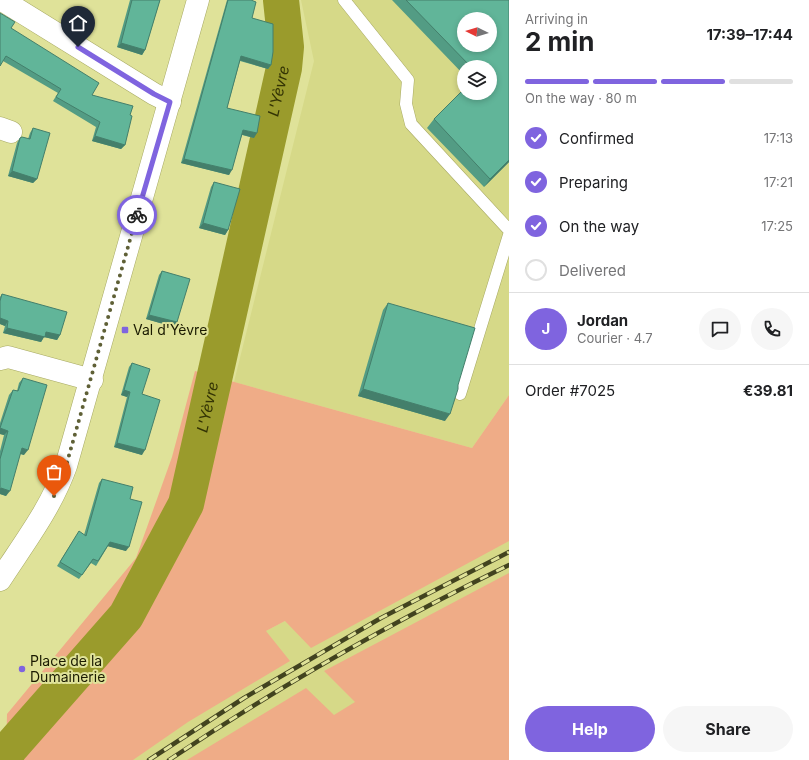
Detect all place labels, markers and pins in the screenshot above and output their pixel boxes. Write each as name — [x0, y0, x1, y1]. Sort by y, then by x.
pin — [61, 6, 95, 47]
place label: Val d'Yèvre — [133, 321, 207, 338]
marker: Val d'Yèvre — [120, 325, 130, 335]
pin — [37, 455, 71, 496]
place label: Place de la Dumainerie — [30, 652, 105, 685]
marker: Place de la Dumainerie — [17, 664, 27, 674]

